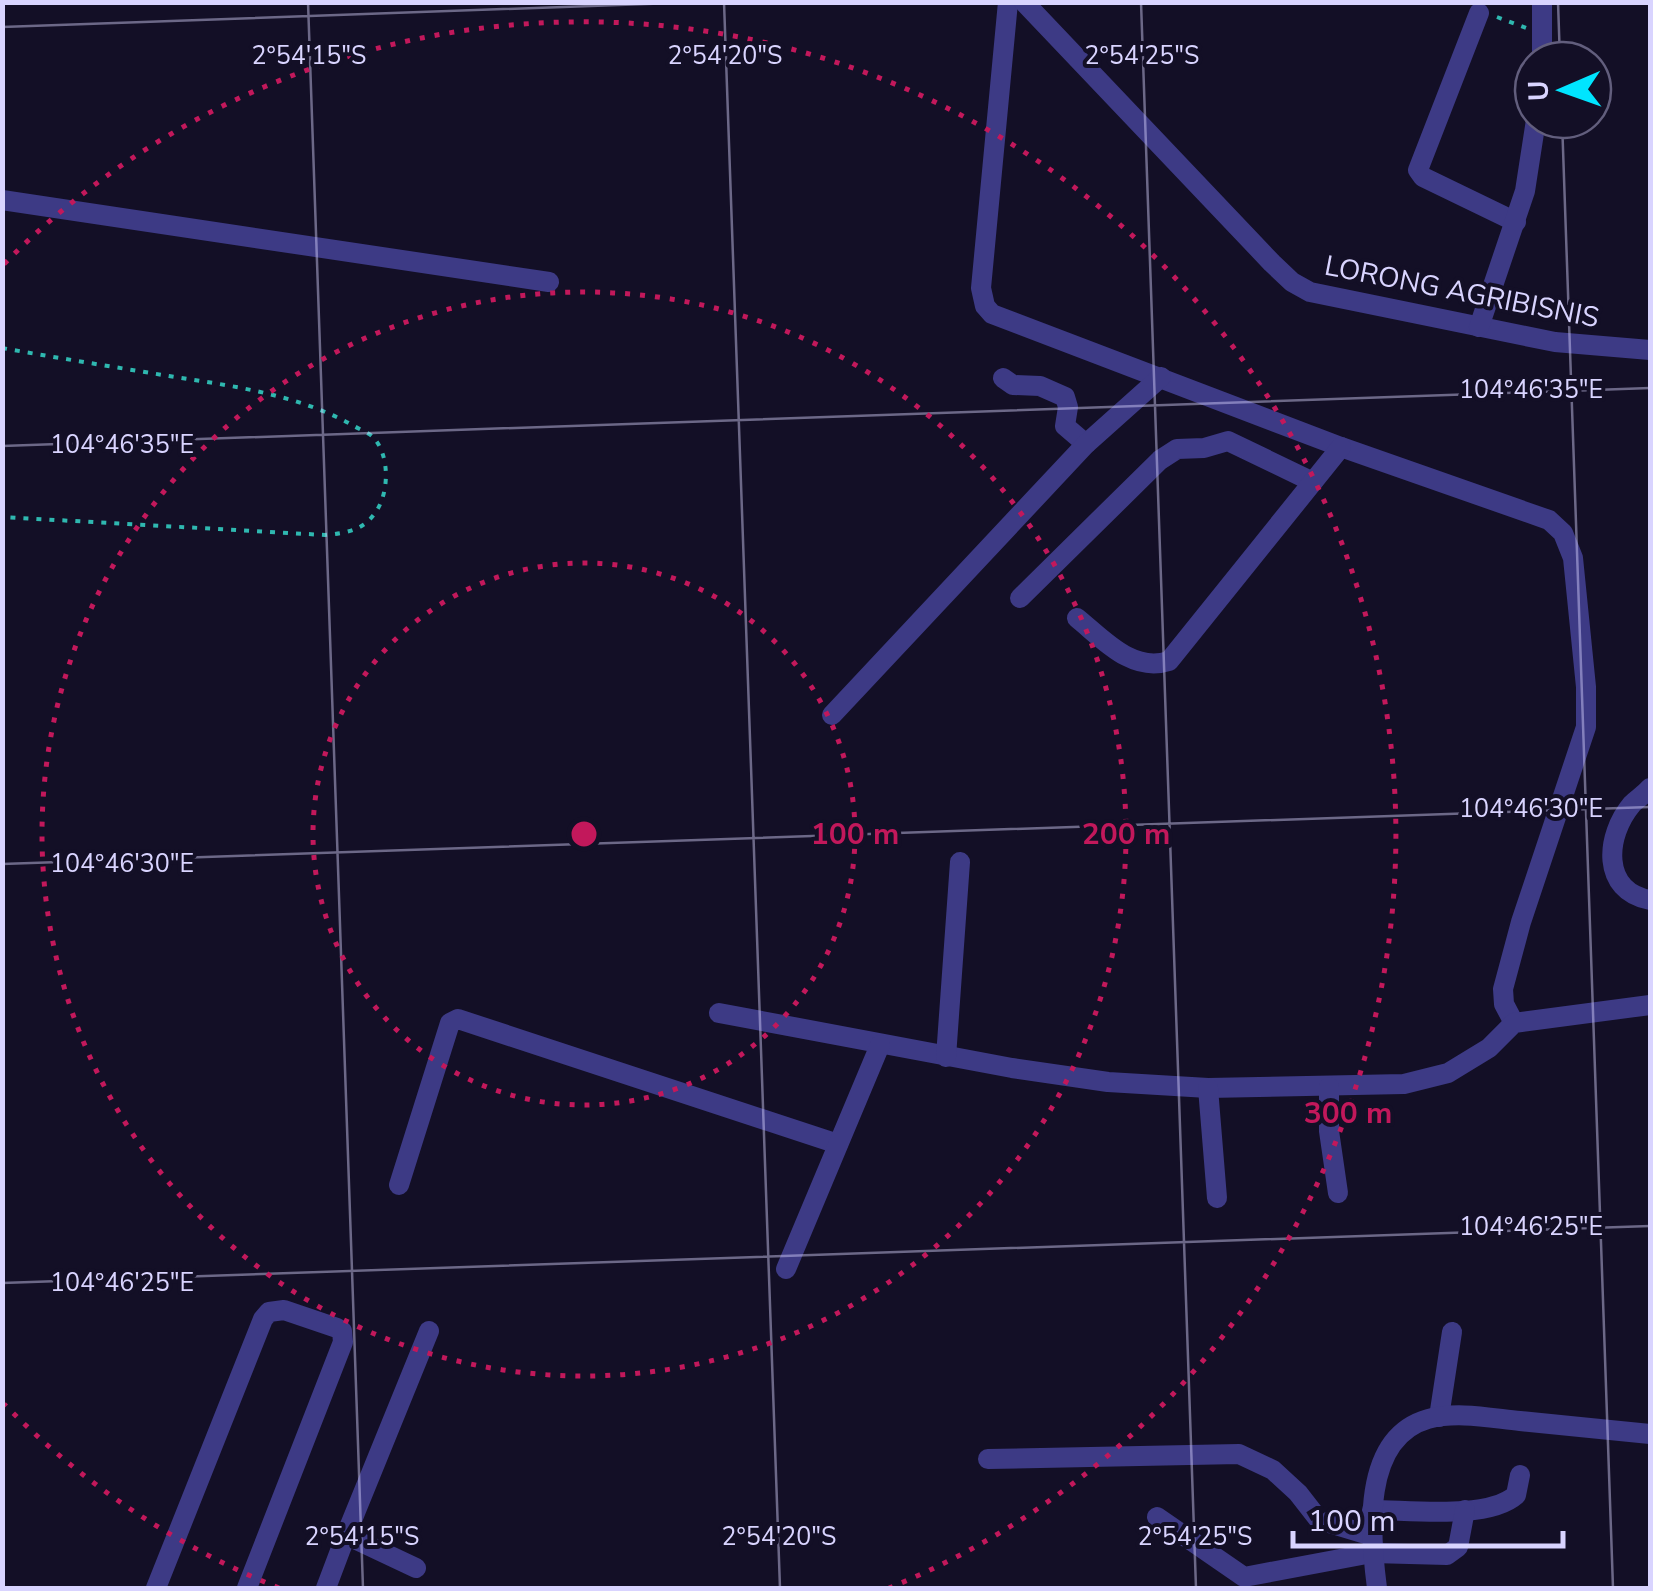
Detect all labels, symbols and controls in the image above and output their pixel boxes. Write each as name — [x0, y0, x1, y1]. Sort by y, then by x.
text: 2°54'15"S — [252, 39, 366, 73]
text: 2°54'20"S — [668, 39, 782, 73]
text: 2°54'25"S — [1085, 39, 1199, 73]
north arrow — [1513, 40, 1613, 140]
text: U — [1520, 80, 1558, 102]
street label: LORONG AGRIBISNIS — [1321, 247, 1602, 337]
text: 104°46'35"E — [1459, 373, 1603, 407]
text: 104°46'35"E — [50, 428, 194, 462]
text: 104°46'30"E — [1459, 792, 1603, 826]
text: 100 m — [811, 814, 899, 855]
text: 200 m — [1082, 814, 1170, 855]
centre of rings — [566, 816, 602, 852]
text: 104°46'30"E — [50, 847, 194, 881]
text: 300 m — [1304, 1093, 1392, 1134]
text: 104°46'25"E — [1459, 1210, 1603, 1244]
text: 104°46'25"E — [50, 1266, 194, 1300]
scale bar — [1293, 1486, 1563, 1548]
text: 100 m — [1308, 1501, 1395, 1542]
text: 2°54'15"S — [305, 1520, 419, 1554]
text: 2°54'20"S — [722, 1520, 836, 1554]
text: 2°54'25"S — [1138, 1520, 1252, 1554]

